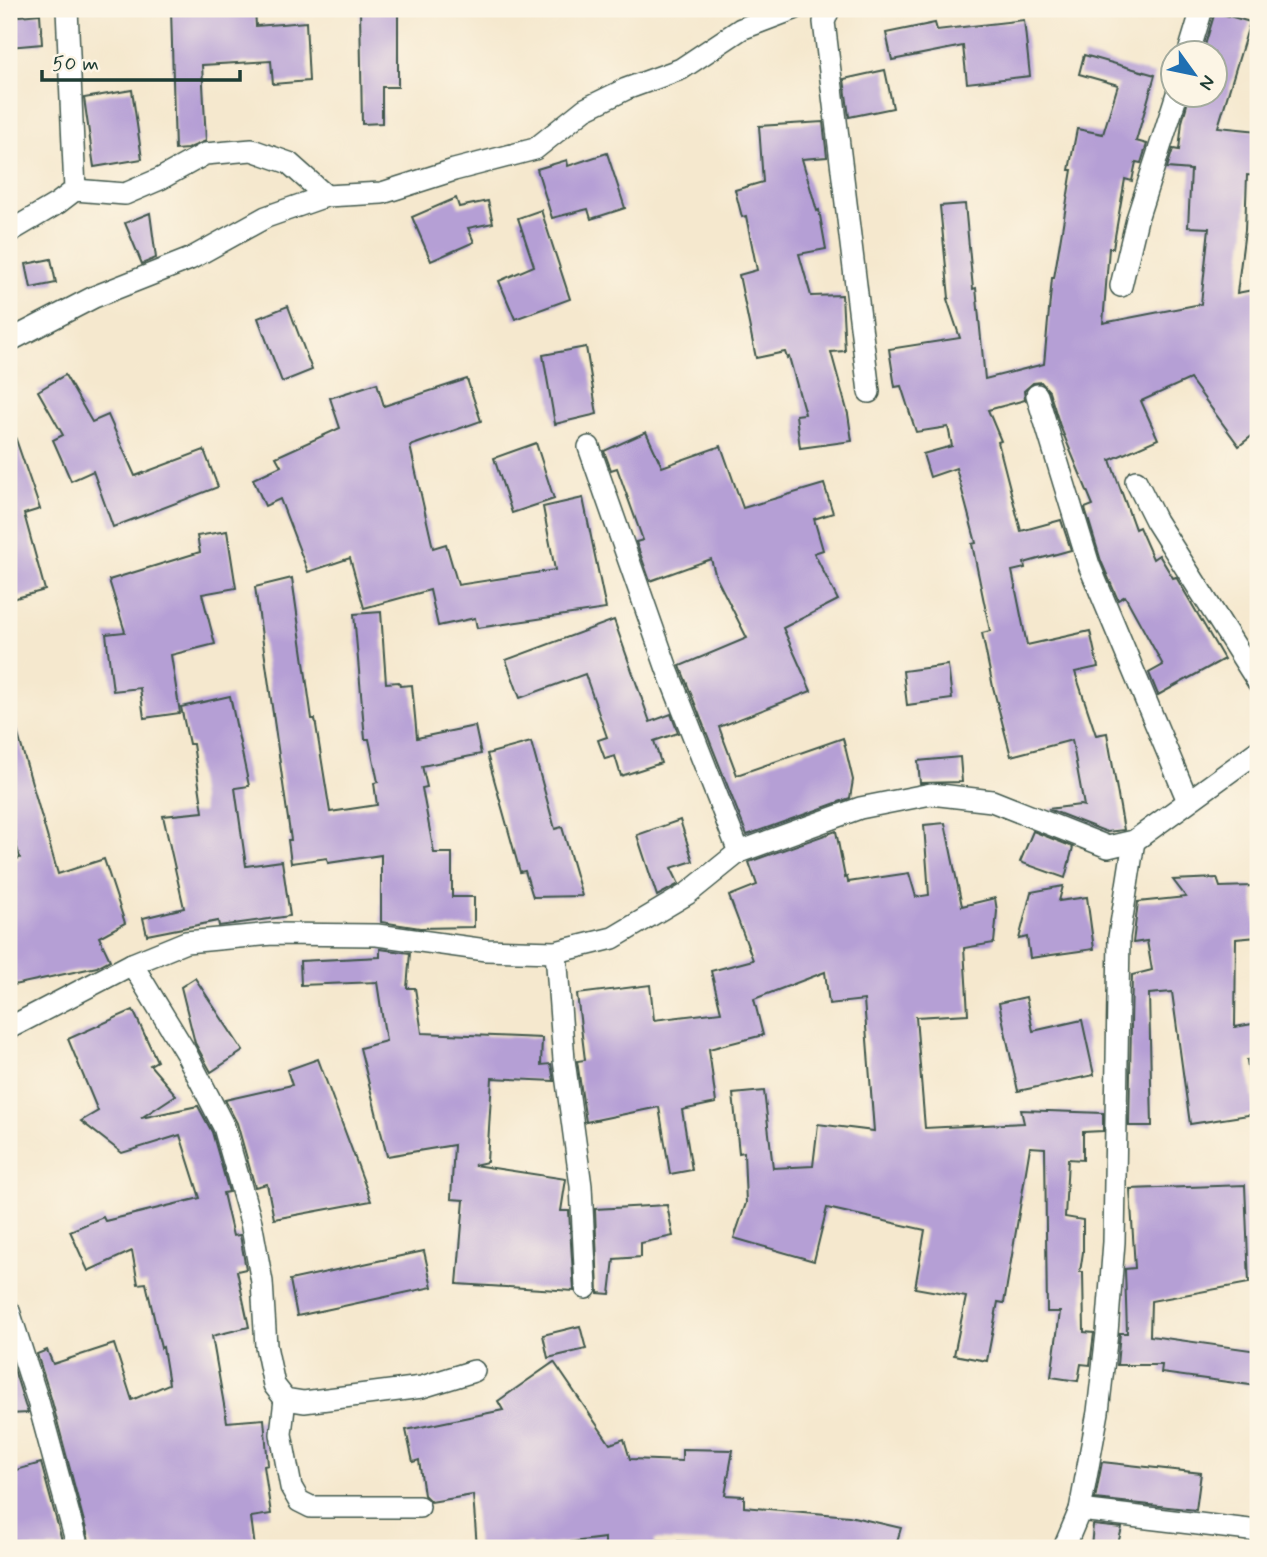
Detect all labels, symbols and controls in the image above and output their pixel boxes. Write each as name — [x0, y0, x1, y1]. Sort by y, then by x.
scale bar — [42, 38, 240, 82]
north arrow — [1158, 38, 1228, 108]
text: 50 m — [52, 50, 99, 78]
text: N — [1193, 70, 1221, 95]

